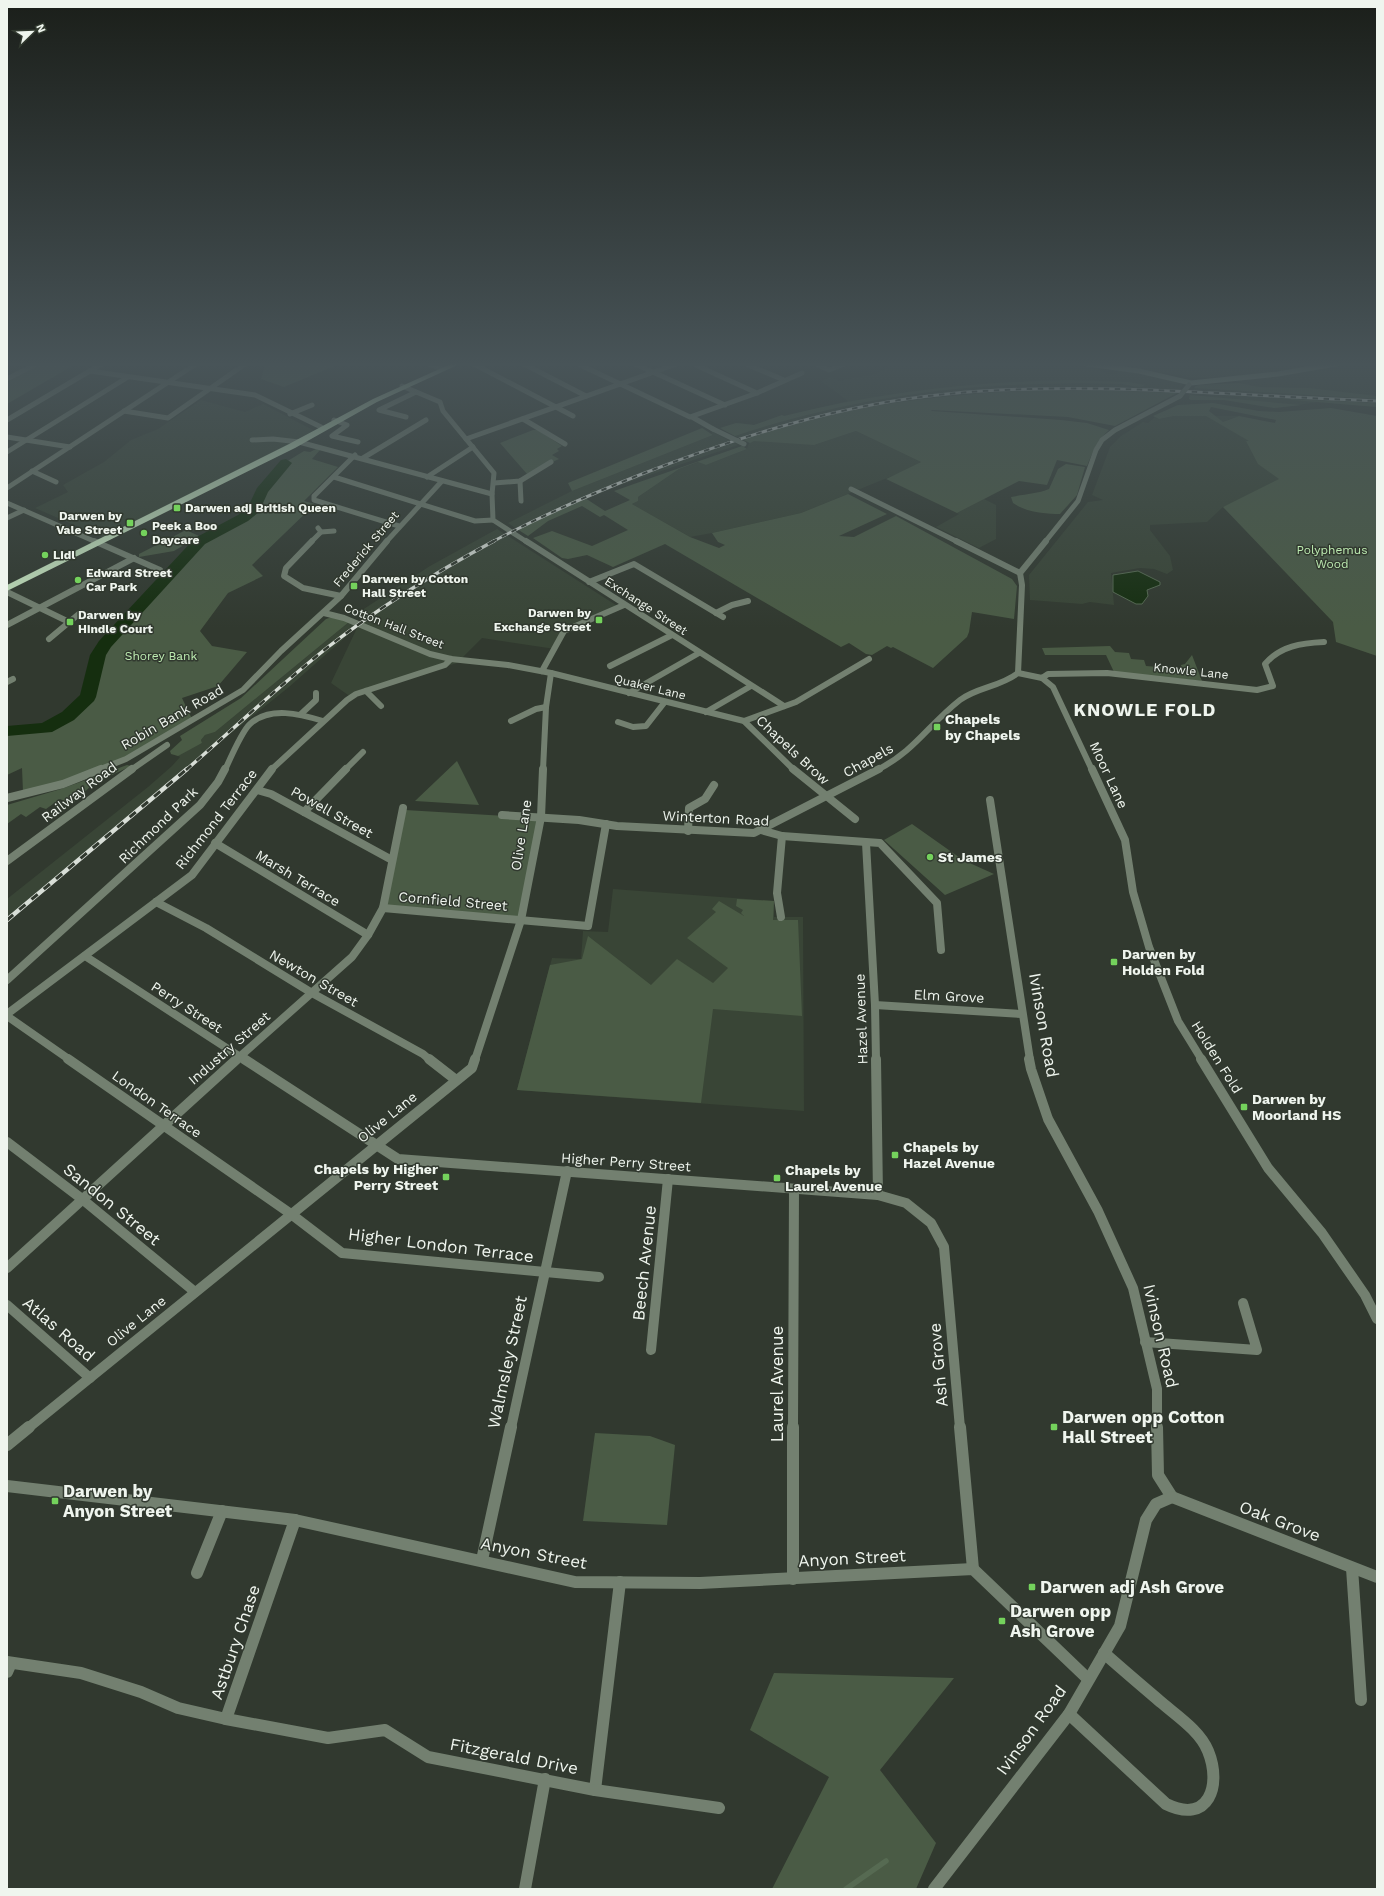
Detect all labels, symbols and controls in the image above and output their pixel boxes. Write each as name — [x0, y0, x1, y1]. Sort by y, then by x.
north arrow — [12, 12, 52, 52]
text: N — [33, 22, 48, 35]
place label: Darwen adj British Queen — [185, 501, 336, 515]
marker: Darwen adj British Queen — [172, 503, 182, 513]
street label: Frederick Street — [330, 508, 402, 590]
place label: Darwen by Vale Street — [56, 509, 123, 537]
marker: Darwen by Vale Street — [125, 518, 135, 528]
place label: Peek a Boo Daycare — [152, 519, 217, 547]
marker: Peek a Boo Daycare — [139, 528, 149, 538]
park label: Polyphemus Wood — [1296, 543, 1368, 571]
place label: Lidl — [53, 548, 75, 562]
marker: Lidl — [40, 550, 50, 560]
place label: Edward Street Car Park — [86, 566, 173, 594]
place label: Darwen by Cotton Hall Street — [362, 572, 468, 600]
street label: Exchange Street — [602, 574, 690, 638]
marker: Edward Street Car Park — [73, 575, 83, 585]
marker: Darwen by Cotton Hall Street — [349, 581, 359, 591]
street label: Cotton Hall Street — [342, 600, 446, 652]
place label: Darwen by Exchange Street — [494, 606, 592, 634]
place label: Darwen by Hindle Court — [78, 608, 153, 636]
marker: Darwen by Exchange Street — [594, 615, 604, 625]
marker: Darwen by Hindle Court — [65, 617, 75, 627]
park label: Shorey Bank — [125, 649, 197, 663]
street label: Knowle Lane — [1153, 660, 1229, 682]
street label: Quaker Lane — [613, 671, 688, 703]
street label: Robin Bank Road — [118, 681, 226, 753]
district label: KNOWLE FOLD — [1073, 699, 1217, 720]
place label: Chapels by Chapels — [945, 711, 1021, 743]
street label: Chapels Brow — [753, 712, 833, 788]
marker: Chapels by Chapels — [932, 722, 942, 732]
street label: Moor Lane — [1087, 739, 1131, 811]
street label: Chapels — [840, 740, 896, 780]
street label: Railway Road — [38, 759, 120, 825]
street label: Richmond Terrace — [172, 766, 260, 872]
street label: Richmond Park — [115, 783, 201, 867]
street label: Powell Street — [288, 783, 376, 841]
street label: Olive Lane — [507, 798, 535, 872]
street label: Winterton Road — [662, 807, 770, 829]
street label: Marsh Terrace — [253, 846, 343, 910]
place label: St James — [938, 849, 1003, 865]
marker: St James — [925, 852, 935, 862]
street label: Cornfield Street — [398, 888, 508, 914]
street label: Newton Street — [267, 946, 361, 1010]
place label: Darwen by Holden Fold — [1122, 946, 1205, 978]
marker: Darwen by Holden Fold — [1109, 957, 1119, 967]
street label: Ivinson Road — [1025, 971, 1063, 1079]
street label: Hazel Avenue — [851, 973, 871, 1065]
street label: Perry Street — [148, 978, 226, 1036]
street label: Elm Grove — [913, 986, 985, 1006]
street label: Industry Street — [185, 1008, 273, 1088]
street label: Holden Fold — [1188, 1018, 1246, 1096]
street label: London Terrace — [109, 1067, 205, 1141]
street label: Olive Lane — [354, 1088, 420, 1146]
place label: Darwen by Moorland HS — [1252, 1091, 1341, 1123]
marker: Darwen by Moorland HS — [1239, 1102, 1249, 1112]
place label: Chapels by Hazel Avenue — [903, 1139, 995, 1171]
street label: Higher Perry Street — [561, 1149, 692, 1175]
marker: Chapels by Hazel Avenue — [890, 1150, 900, 1160]
street label: Sandon Street — [59, 1159, 165, 1249]
place label: Chapels by Higher Perry Street — [314, 1161, 438, 1193]
place label: Chapels by Laurel Avenue — [785, 1162, 882, 1194]
marker: Chapels by Higher Perry Street — [441, 1172, 451, 1182]
marker: Chapels by Laurel Avenue — [772, 1173, 782, 1183]
street label: Beech Avenue — [628, 1204, 660, 1322]
street label: Higher London Terrace — [347, 1224, 535, 1266]
street label: Ivinson Road — [1139, 1282, 1183, 1390]
street label: Atlas Road — [19, 1292, 99, 1366]
street label: Olive Lane — [103, 1292, 169, 1350]
street label: Walmsley Street — [483, 1294, 531, 1430]
street label: Ash Grove — [924, 1322, 952, 1408]
street label: Laurel Avenue — [767, 1326, 787, 1442]
place label: Darwen opp Cotton Hall Street — [1062, 1407, 1225, 1447]
marker: Darwen opp Cotton Hall Street — [1049, 1422, 1059, 1432]
place label: Darwen by Anyon Street — [63, 1481, 173, 1521]
marker: Darwen by Anyon Street — [50, 1496, 60, 1506]
street label: Oak Grove — [1237, 1496, 1323, 1546]
street label: Anyon Street — [479, 1533, 589, 1573]
street label: Anyon Street — [798, 1545, 906, 1571]
place label: Darwen adj Ash Grove — [1040, 1577, 1224, 1597]
street label: Astbury Chase — [206, 1582, 264, 1702]
marker: Darwen adj Ash Grove — [1027, 1582, 1037, 1592]
place label: Darwen opp Ash Grove — [1010, 1601, 1111, 1641]
marker: Darwen opp Ash Grove — [997, 1616, 1007, 1626]
street label: Ivinson Road — [992, 1681, 1070, 1779]
street label: Fitzgerald Drive — [448, 1734, 580, 1778]

